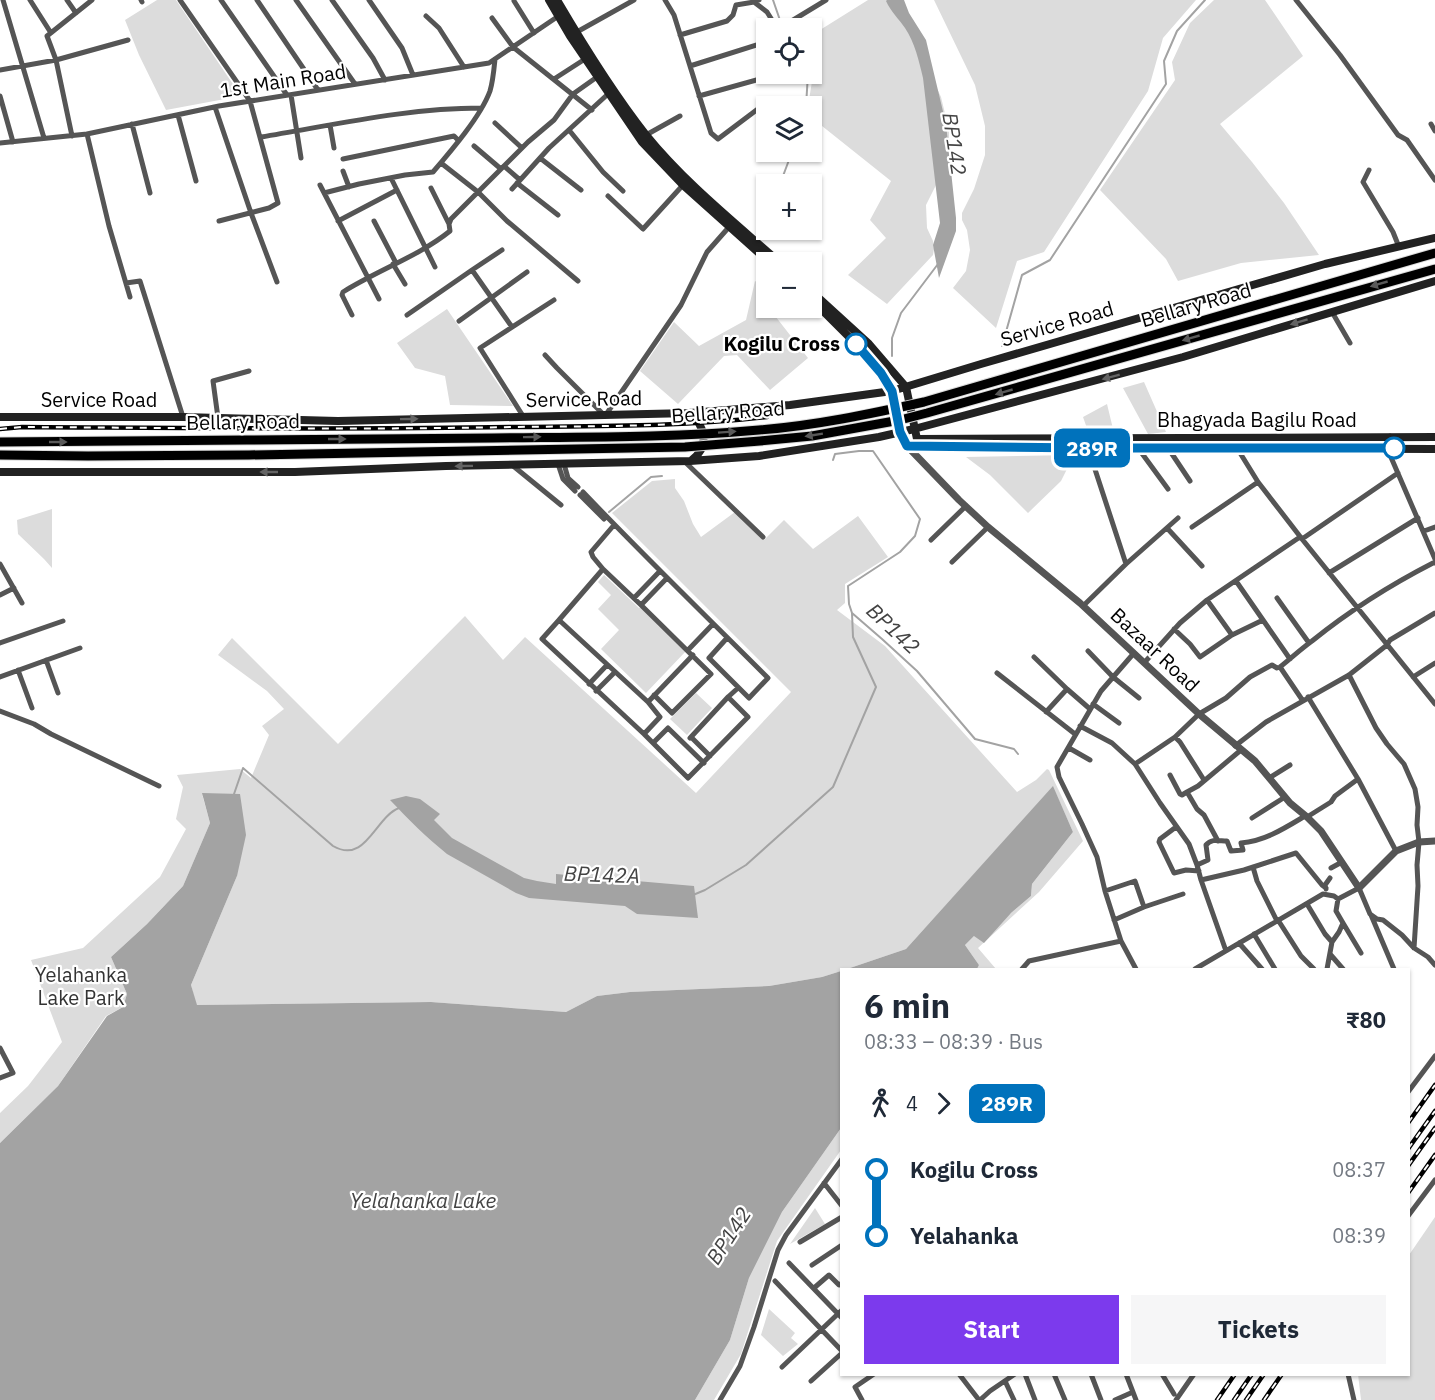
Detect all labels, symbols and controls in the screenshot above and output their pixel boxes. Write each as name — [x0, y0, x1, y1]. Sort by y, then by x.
map controls — [756, 18, 822, 318]
button: locate — [756, 18, 822, 84]
street label: 1st Main Road — [218, 57, 348, 104]
button: layers — [756, 96, 822, 162]
water label: BP142 — [936, 110, 974, 177]
button: + — [756, 174, 822, 240]
button: − — [756, 252, 822, 318]
street label: Bellary Road — [1137, 276, 1254, 333]
one-way arrow — [1369, 280, 1387, 289]
street label: Service Road — [997, 294, 1117, 353]
one-way arrow — [1290, 318, 1308, 327]
place label: Kogilu Cross — [724, 330, 840, 357]
marker: Kogilu Cross — [845, 333, 867, 355]
one-way arrow — [1182, 334, 1200, 343]
one-way arrow — [1102, 372, 1120, 382]
street label: Service Road — [525, 384, 643, 413]
street label: Service Road — [41, 386, 157, 413]
one-way arrow — [995, 388, 1013, 397]
street label: Bellary Road — [670, 394, 786, 429]
street label: Bhagyada Bagilu Road — [1157, 406, 1357, 433]
street label: Bellary Road — [186, 407, 300, 436]
one-way arrow — [400, 414, 419, 424]
one-way arrow — [718, 428, 737, 437]
line badge: 289R — [1050, 428, 1134, 468]
one-way arrow — [804, 431, 823, 440]
one-way arrow — [523, 432, 542, 442]
text: 289R — [1066, 434, 1118, 462]
one-way arrow — [328, 435, 347, 444]
one-way arrow — [49, 437, 68, 446]
unlabelled marker — [1383, 437, 1405, 459]
one-way arrow — [454, 461, 473, 471]
one-way arrow — [259, 467, 278, 477]
water label: BP142 — [861, 596, 926, 660]
street label: Bazaar Road — [1105, 601, 1206, 698]
water label: BP142A — [563, 859, 641, 889]
park label: Yelahanka Lake Park — [35, 961, 128, 1011]
text: 6 min — [864, 984, 950, 1027]
text: ₹80 — [1346, 1005, 1386, 1034]
text: 08:33 – 08:39 · Bus — [864, 1028, 1043, 1055]
icon: walk — [864, 1087, 897, 1120]
icon: forward — [927, 1087, 960, 1120]
text: 289R — [981, 1089, 1033, 1117]
text: 4 — [906, 1090, 918, 1117]
text: Kogilu Cross — [910, 1155, 1038, 1184]
text: 08:37 — [1332, 1156, 1386, 1183]
water label: Yelahanka Lake — [350, 1186, 497, 1214]
water label: BP142 — [699, 1201, 757, 1270]
text: Yelahanka — [910, 1221, 1018, 1250]
text: 08:39 — [1332, 1222, 1386, 1249]
button: Start — [864, 1295, 1119, 1364]
button: Tickets — [1131, 1295, 1386, 1364]

